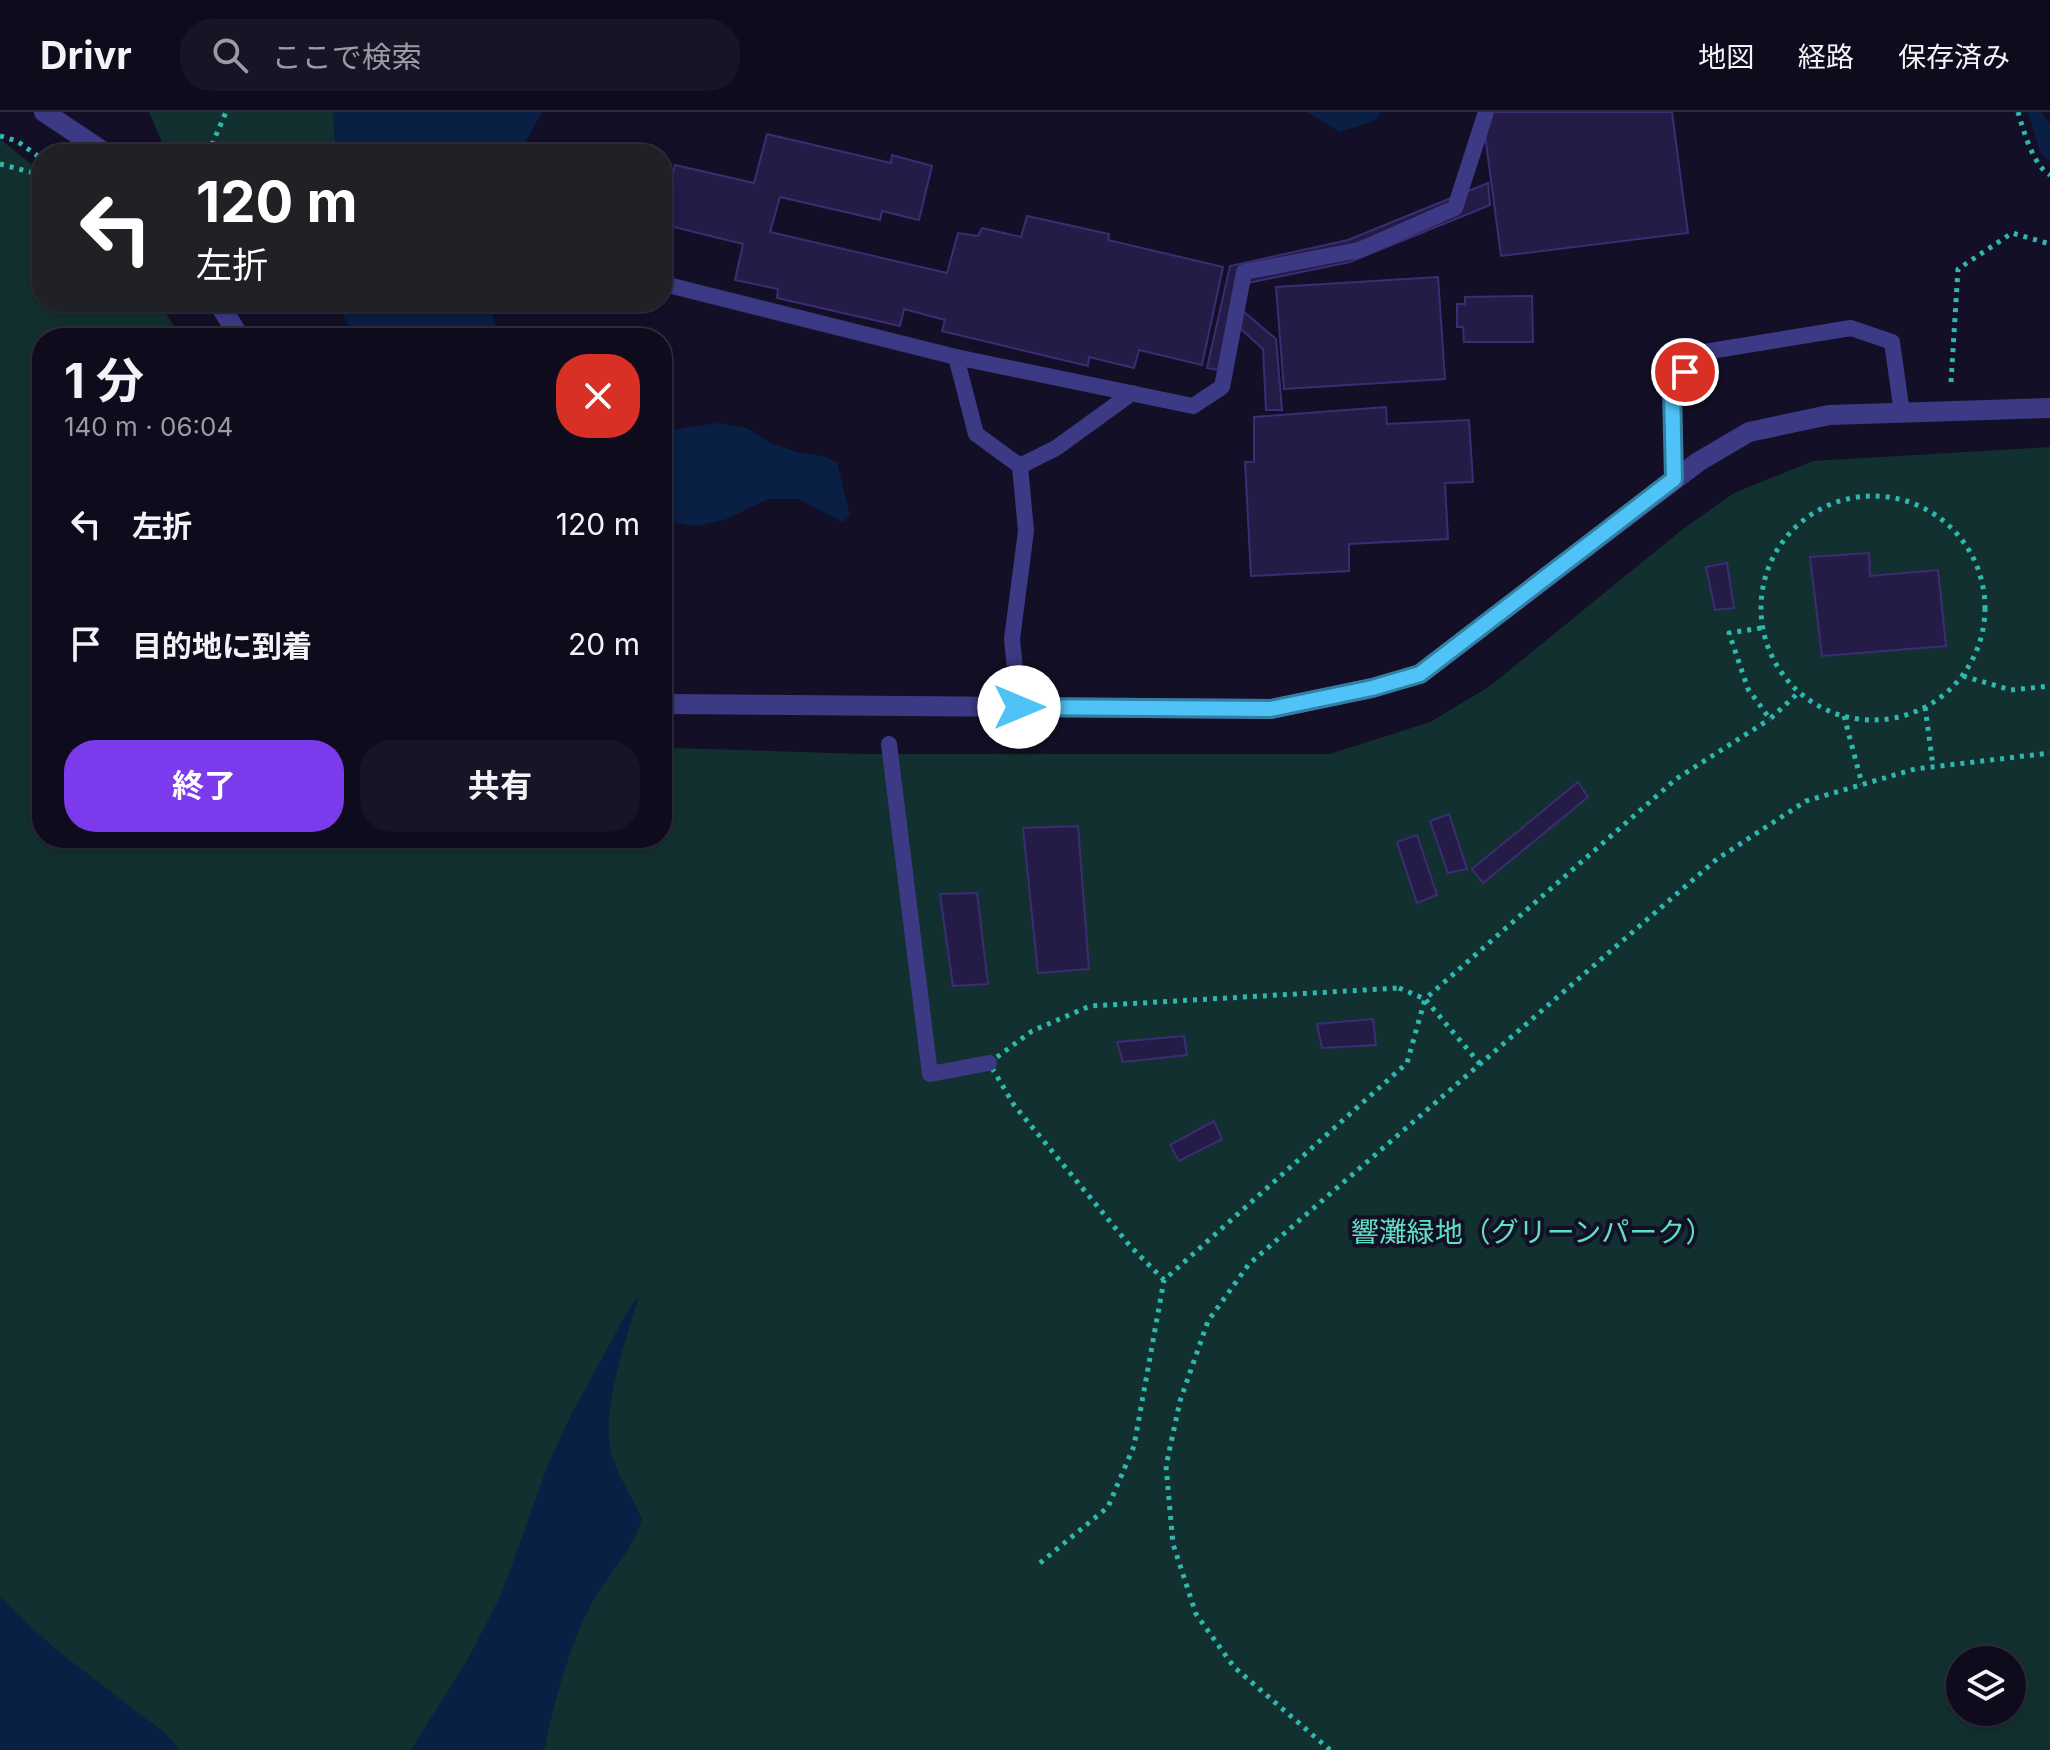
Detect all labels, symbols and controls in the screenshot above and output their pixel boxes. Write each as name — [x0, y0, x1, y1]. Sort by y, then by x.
search box — [180, 19, 740, 91]
text: Drivr — [40, 32, 132, 78]
icon: search — [208, 33, 252, 77]
text: ここで検索 — [272, 39, 422, 75]
text: 地図 — [1698, 40, 1754, 74]
text: 経路 — [1798, 40, 1854, 74]
text: 保存済み — [1898, 40, 2010, 74]
text: 120 m — [196, 168, 358, 236]
icon: left — [64, 176, 168, 280]
text: 左折 — [196, 243, 268, 287]
pin — [1651, 338, 1719, 406]
icon: arrive — [1663, 350, 1707, 394]
text: 1 分 — [64, 351, 144, 410]
button: close — [556, 354, 640, 438]
text: 140 m · 06:04 — [64, 411, 233, 442]
icon: left — [64, 502, 108, 546]
text: 120 m — [556, 506, 640, 542]
text: 左折 — [132, 508, 192, 544]
icon: arrive — [64, 622, 108, 666]
text: 20 m — [568, 626, 640, 662]
text: 目的地に到着 — [132, 628, 312, 664]
position arrow — [977, 665, 1061, 749]
button: 終了 — [64, 740, 344, 832]
button: 共有 — [360, 740, 640, 832]
park label: 響灘緑地（グリーンパーク） — [1351, 1215, 1713, 1249]
map controls — [1946, 1646, 2026, 1726]
button: layers — [1946, 1646, 2026, 1726]

